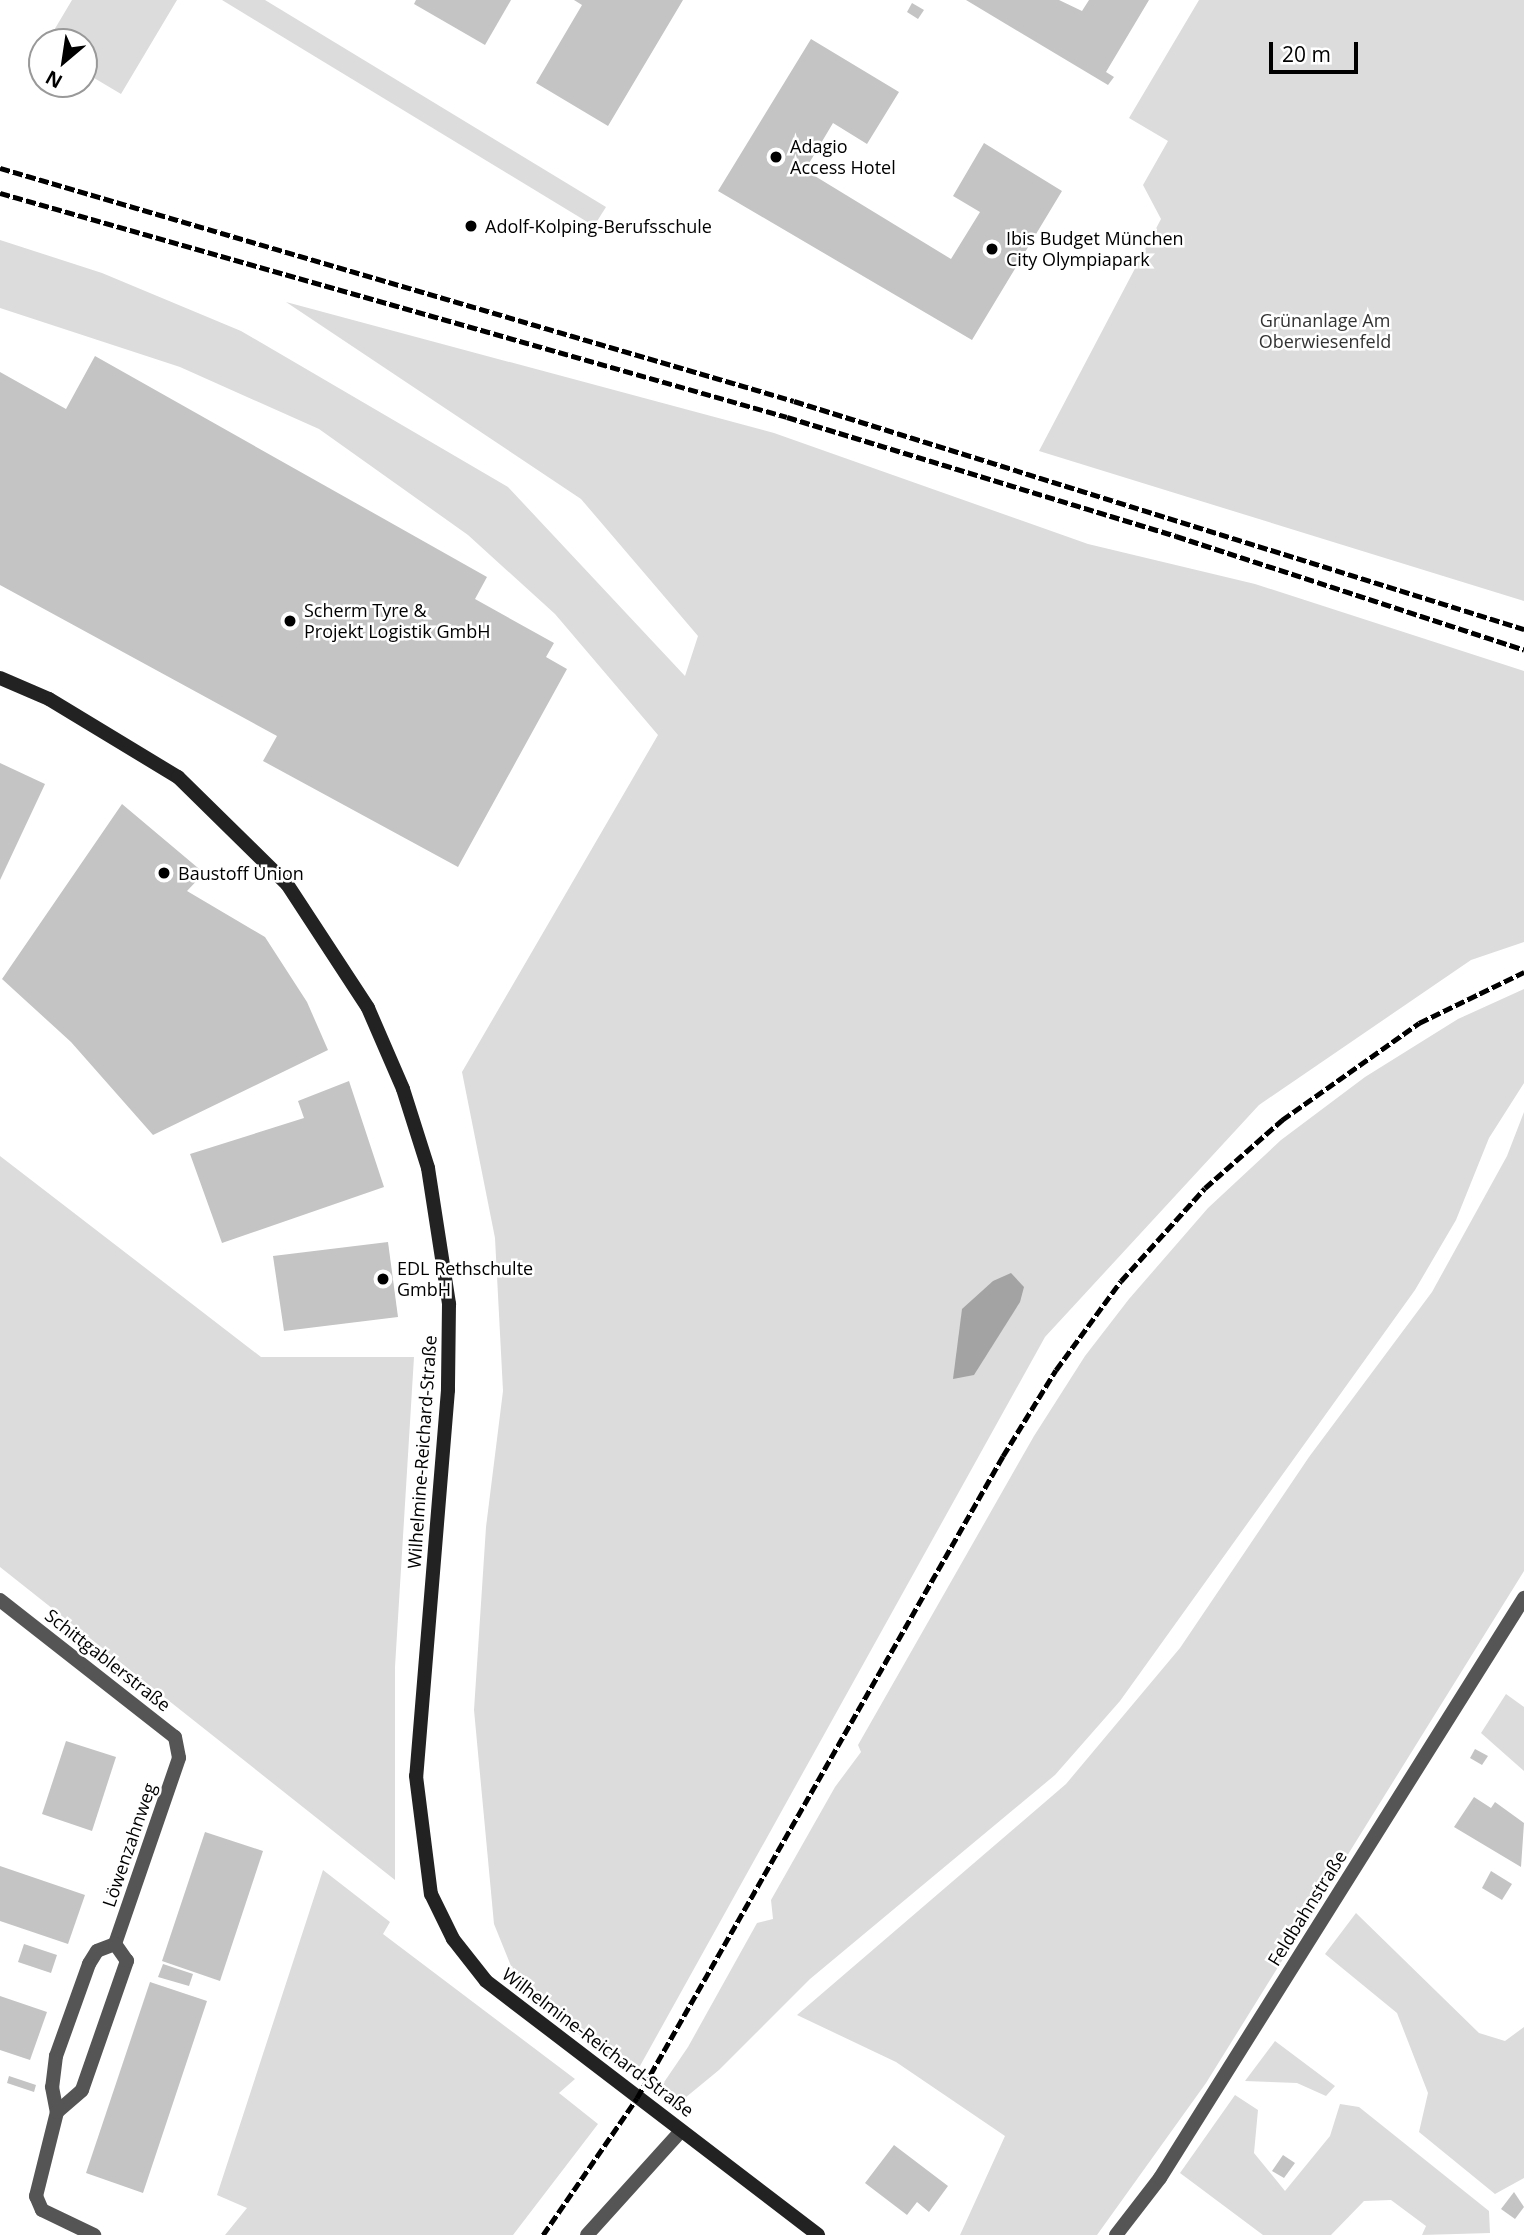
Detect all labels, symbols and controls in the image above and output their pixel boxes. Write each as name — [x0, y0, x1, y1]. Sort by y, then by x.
north arrow — [28, 28, 98, 98]
scale bar — [1272, 28, 1361, 72]
text: 20 m — [1282, 40, 1331, 68]
text: N — [41, 65, 67, 95]
place label: Adagio Access Hotel — [790, 136, 896, 178]
marker: Adagio Access Hotel — [768, 149, 784, 165]
place label: Adolf-Kolping-Berufsschule — [485, 215, 712, 237]
marker: Adolf-Kolping-Berufsschule — [463, 218, 479, 234]
place label: Ibis Budget München City Olympiapark — [1006, 228, 1184, 270]
marker: Ibis Budget München City Olympiapark — [984, 241, 1000, 257]
park label: Grünanlage Am Oberwiesenfeld — [1259, 310, 1391, 352]
place label: Scherm Tyre & Projekt Logistik GmbH — [304, 600, 490, 642]
marker: Scherm Tyre & Projekt Logistik GmbH — [282, 613, 298, 629]
place label: Baustoff Union — [178, 862, 304, 884]
marker: Baustoff Union — [156, 865, 172, 881]
place label: EDL Rethschulte GmbH — [397, 1258, 533, 1300]
marker: EDL Rethschulte GmbH — [375, 1271, 391, 1287]
street label: Wilhelmine-Reichard-Straße — [403, 1334, 441, 1570]
street label: Schittgablerstraße — [41, 1604, 175, 1716]
street label: Löwenzahnweg — [98, 1780, 160, 1910]
street label: Feldbahnstraße — [1263, 1846, 1351, 1970]
street label: Wilhelmine-Reichard-Straße — [498, 1963, 698, 2121]

